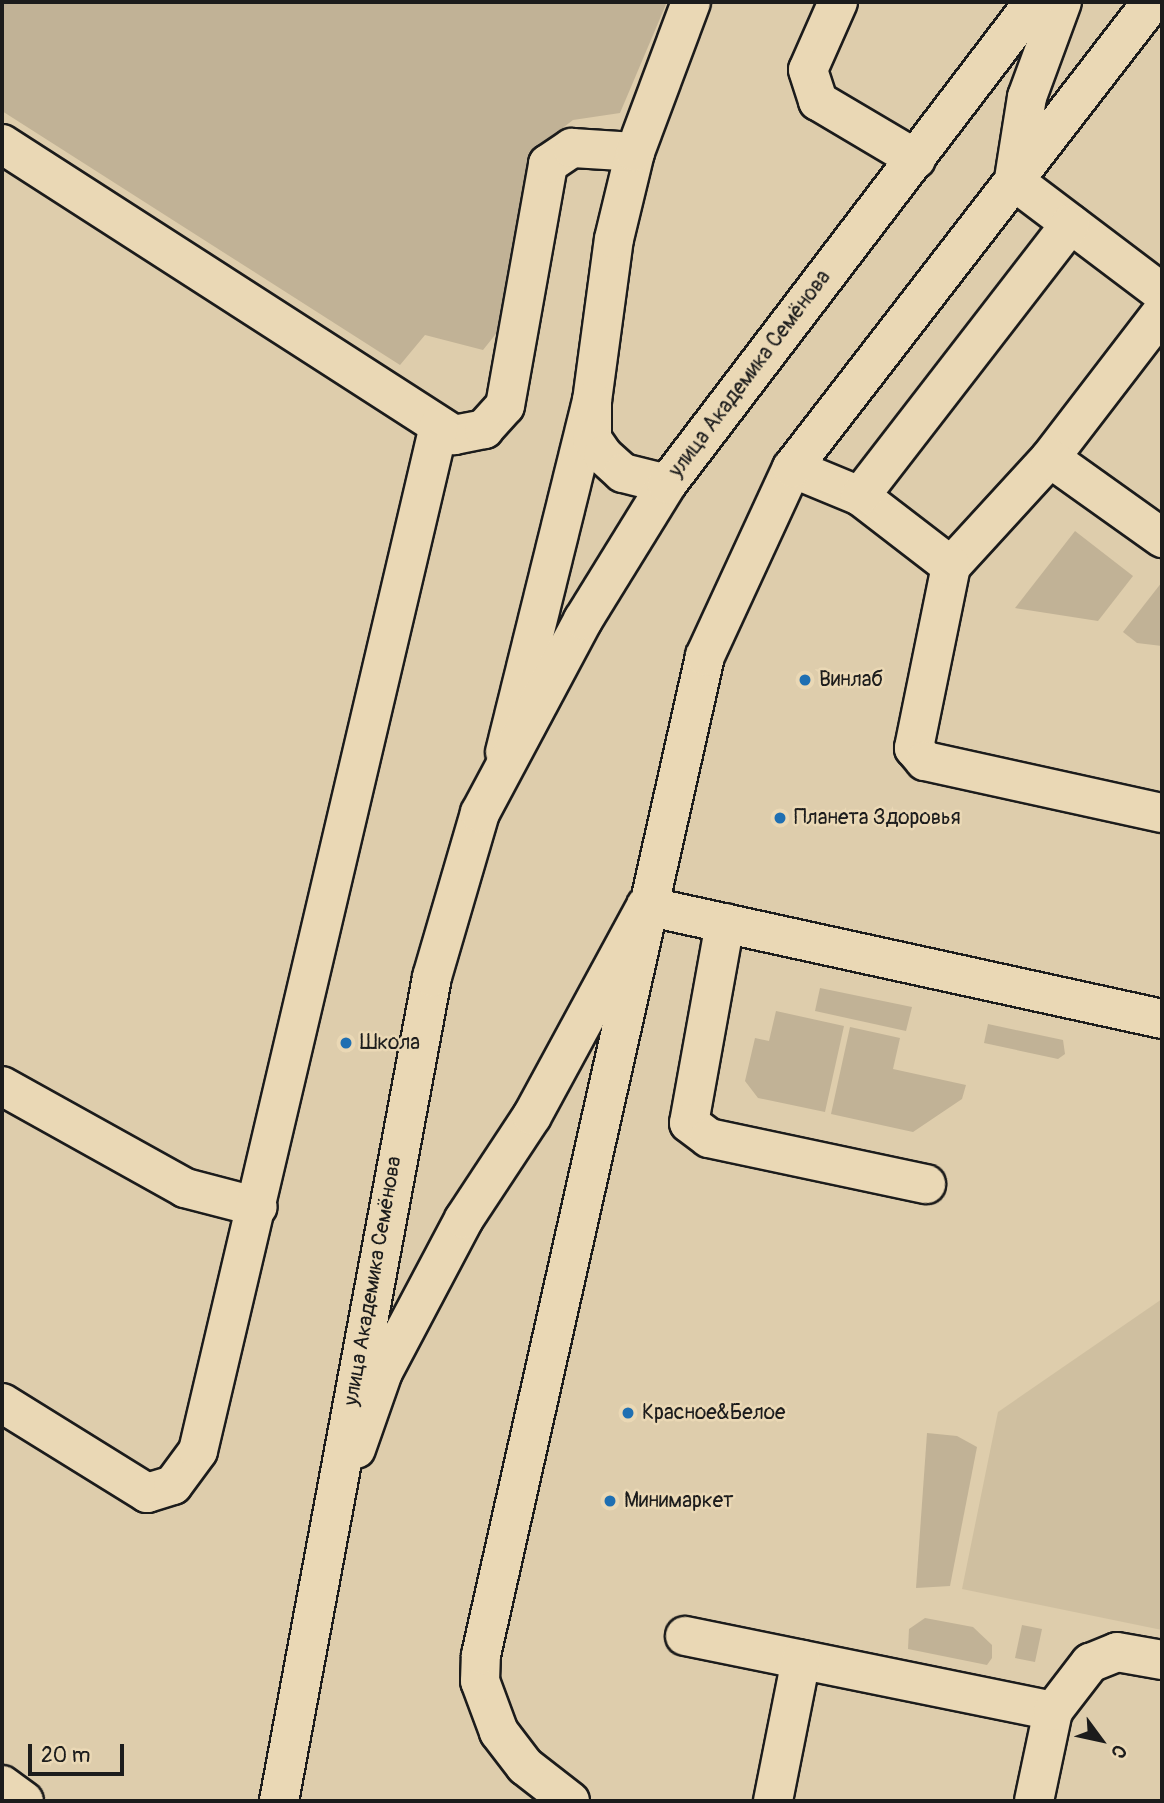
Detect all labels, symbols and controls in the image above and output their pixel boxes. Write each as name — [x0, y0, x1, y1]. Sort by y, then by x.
street label: улица Академика Семёнова — [664, 266, 836, 482]
place label: Винлаб — [819, 667, 883, 693]
marker: Винлаб — [797, 672, 813, 688]
place label: Планета Здоровья — [794, 805, 961, 831]
marker: Планета Здоровья — [772, 810, 788, 826]
place label: Школа — [360, 1030, 420, 1056]
marker: Школа — [338, 1035, 354, 1051]
street label: улица Академика Семёнова — [339, 1154, 407, 1408]
place label: Красное&Белое — [642, 1400, 785, 1426]
marker: Красное&Белое — [620, 1405, 636, 1421]
place label: Минимаркет — [624, 1488, 734, 1514]
marker: Минимаркет — [602, 1493, 618, 1509]
north arrow — [1066, 1705, 1136, 1775]
scale bar — [32, 1730, 128, 1774]
text: С — [1105, 1740, 1132, 1763]
text: 20 m — [41, 1742, 90, 1769]

